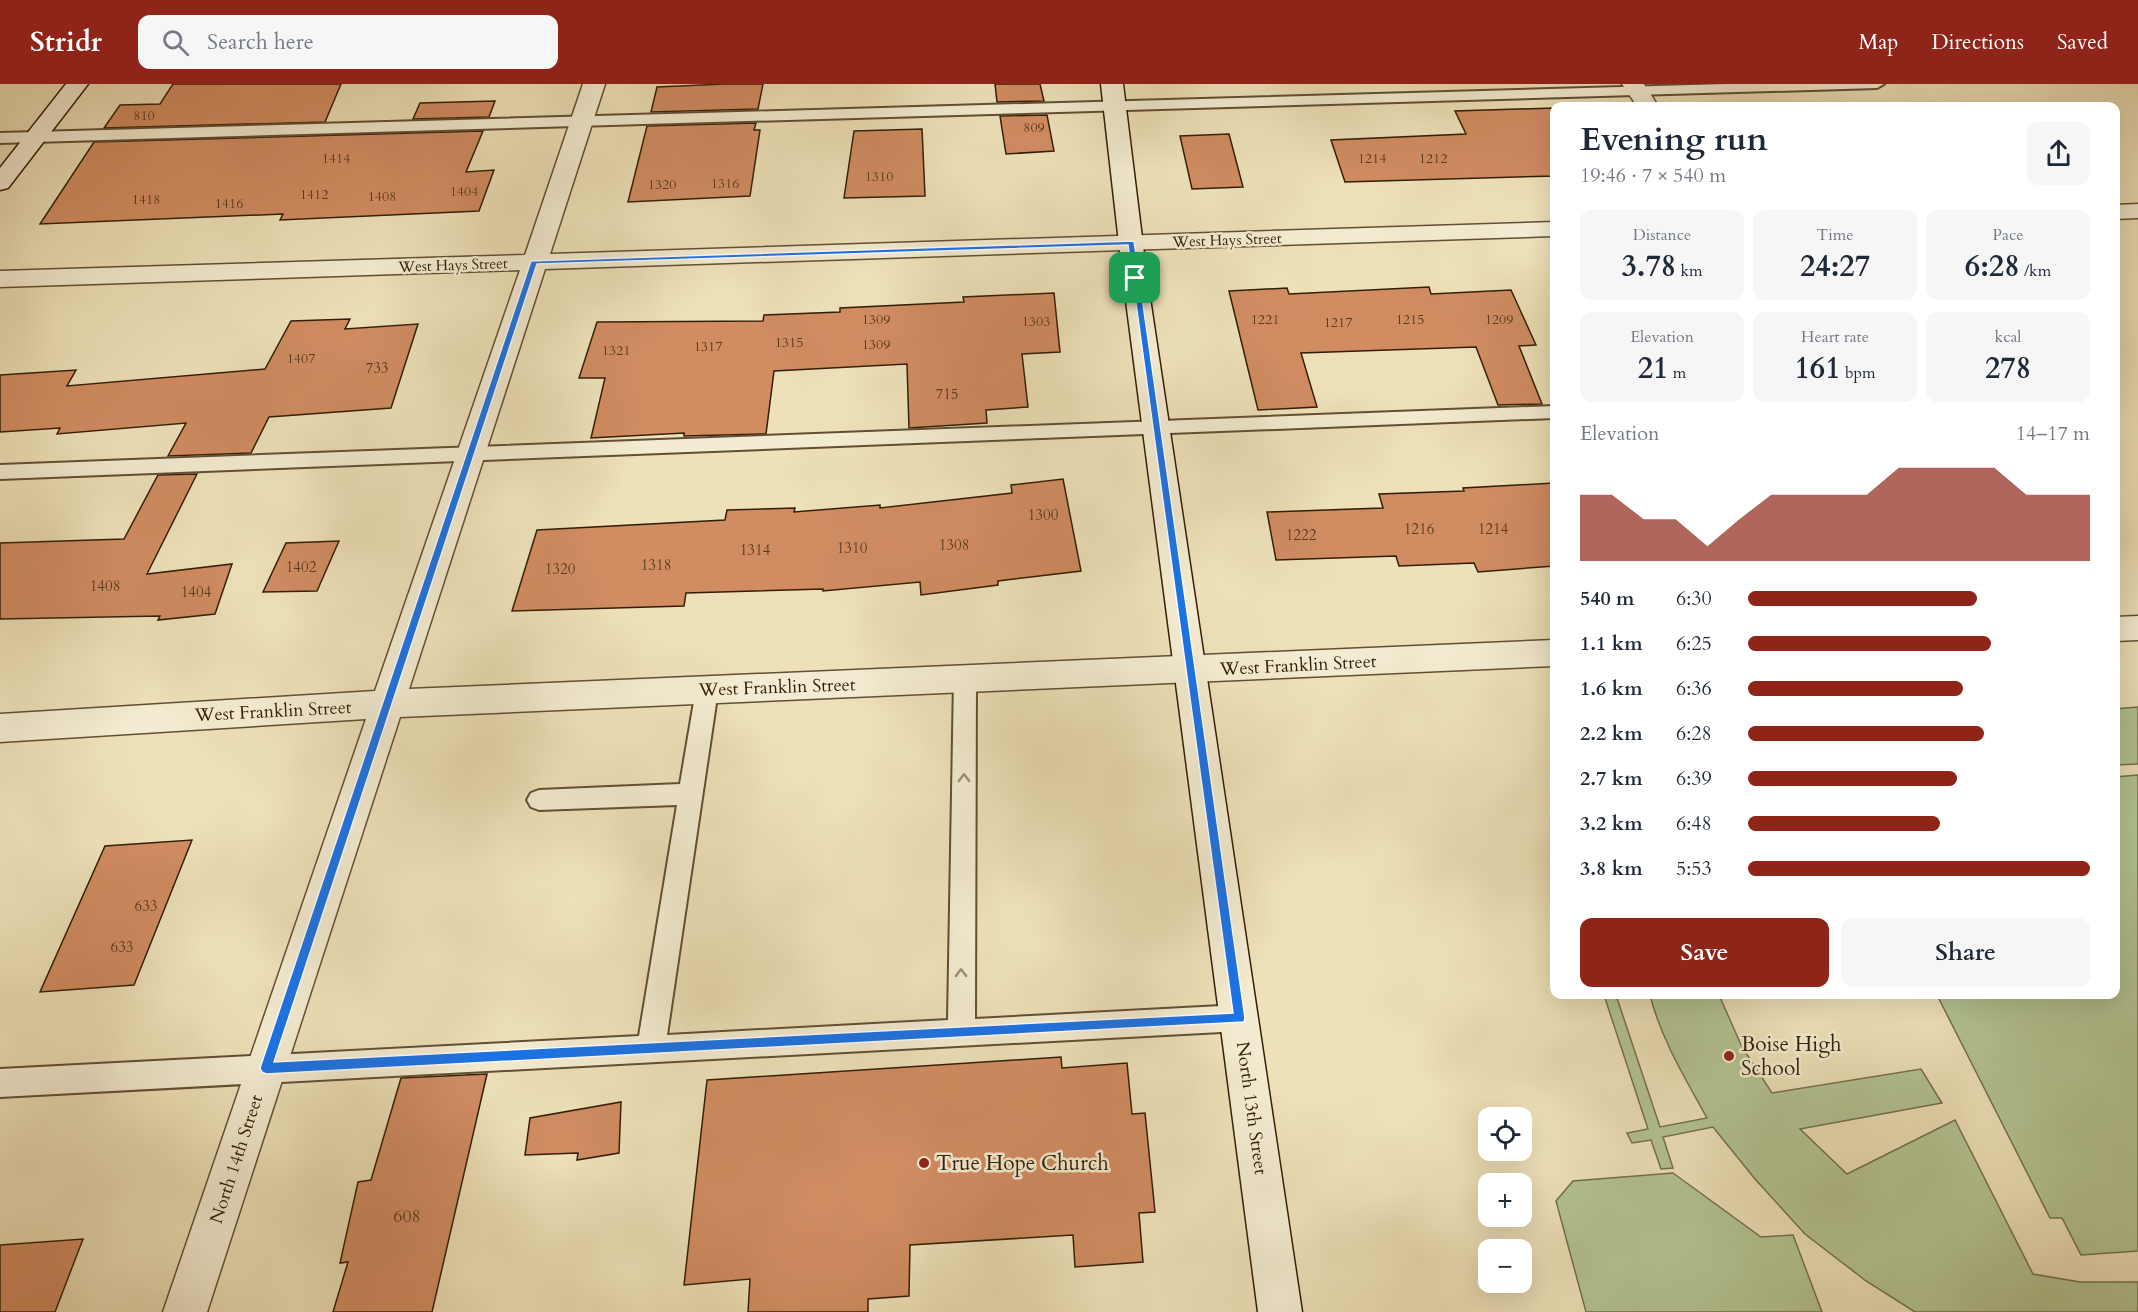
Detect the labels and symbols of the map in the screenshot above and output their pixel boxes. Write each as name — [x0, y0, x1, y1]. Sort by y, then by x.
house number: 810 — [133, 106, 155, 125]
house number: 809 — [1023, 118, 1045, 137]
house number: 1414 — [322, 149, 350, 168]
house number: 1214 — [1358, 149, 1386, 168]
house number: 1212 — [1419, 149, 1447, 168]
house number: 1310 — [865, 167, 893, 186]
house number: 1316 — [711, 174, 739, 193]
house number: 1320 — [648, 175, 676, 194]
house number: 1404 — [450, 182, 478, 201]
house number: 1412 — [300, 185, 328, 204]
house number: 1408 — [368, 187, 396, 206]
house number: 1418 — [132, 190, 160, 209]
house number: 1416 — [215, 194, 243, 213]
street label: West Hays Street — [1171, 228, 1282, 252]
pin — [1109, 252, 1160, 303]
street label: West Hays Street — [397, 253, 508, 277]
house number: 1309 — [862, 310, 890, 329]
house number: 1221 — [1251, 310, 1279, 329]
house number: 1215 — [1396, 310, 1424, 329]
house number: 1209 — [1485, 310, 1513, 329]
house number: 1303 — [1022, 312, 1050, 331]
house number: 1217 — [1324, 313, 1352, 332]
house number: 1315 — [775, 333, 803, 352]
house number: 1309 — [862, 335, 890, 354]
house number: 1317 — [694, 337, 722, 356]
house number: 1321 — [602, 341, 630, 360]
house number: 1407 — [287, 349, 315, 368]
house number: 733 — [365, 358, 389, 378]
house number: 715 — [935, 384, 959, 404]
house number: 1300 — [1028, 505, 1059, 525]
house number: 1216 — [1404, 519, 1435, 539]
house number: 1214 — [1478, 519, 1509, 539]
house number: 1222 — [1286, 525, 1317, 545]
house number: 1308 — [939, 535, 969, 555]
house number: 1310 — [837, 538, 868, 558]
house number: 1314 — [740, 540, 771, 560]
house number: 1318 — [641, 555, 671, 575]
house number: 1402 — [286, 557, 317, 577]
house number: 1320 — [545, 559, 576, 579]
house number: 1408 — [90, 576, 120, 596]
house number: 1404 — [181, 582, 212, 602]
street label: West Franklin Street — [1218, 649, 1377, 682]
street label: West Franklin Street — [697, 672, 856, 703]
street label: West Franklin Street — [193, 695, 352, 728]
one-way arrow — [958, 774, 970, 783]
house number: 633 — [134, 896, 158, 916]
house number: 633 — [110, 937, 134, 957]
one-way arrow — [955, 969, 968, 978]
place label: Boise High School — [1741, 1030, 1842, 1083]
street label: North 13th Street — [1230, 1040, 1273, 1177]
marker: Boise High School — [1722, 1049, 1736, 1063]
street label: North 14th Street — [204, 1091, 269, 1227]
place label: True Hope Church — [936, 1149, 1109, 1178]
marker: True Hope Church — [917, 1156, 931, 1170]
house number: 608 — [393, 1204, 421, 1229]

